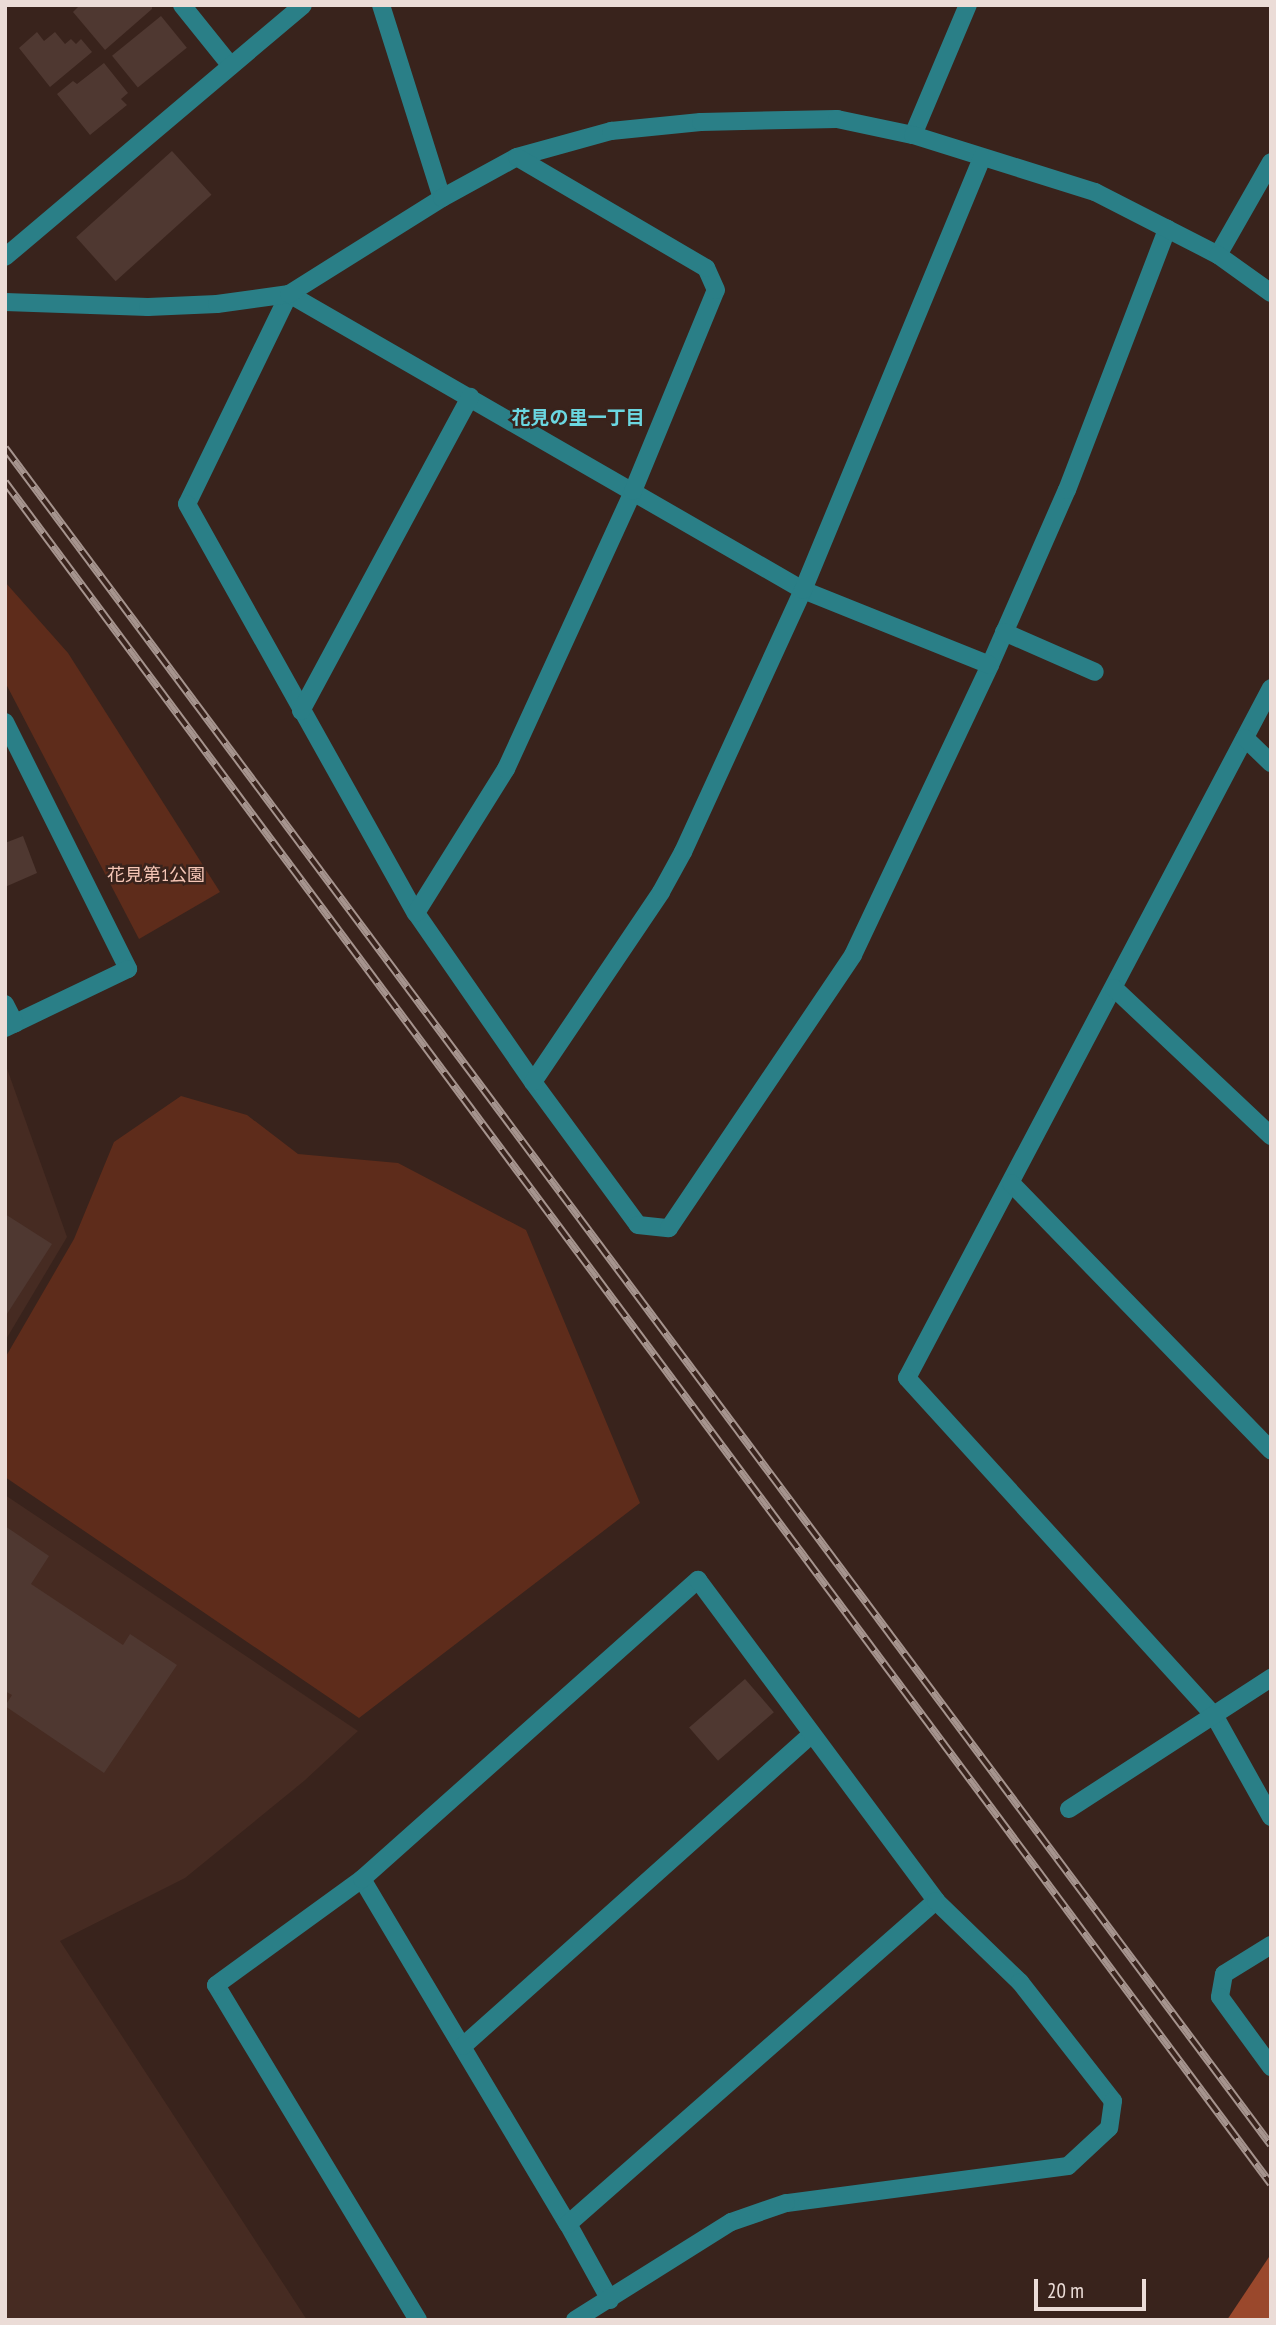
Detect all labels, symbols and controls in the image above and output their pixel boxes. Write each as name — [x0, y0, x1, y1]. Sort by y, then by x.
district label: 花見の里一丁目 — [512, 407, 644, 429]
park label: 花見第1公園 — [107, 864, 205, 886]
scale bar — [1038, 2266, 1150, 2310]
text: 20 m — [1047, 2277, 1084, 2304]

